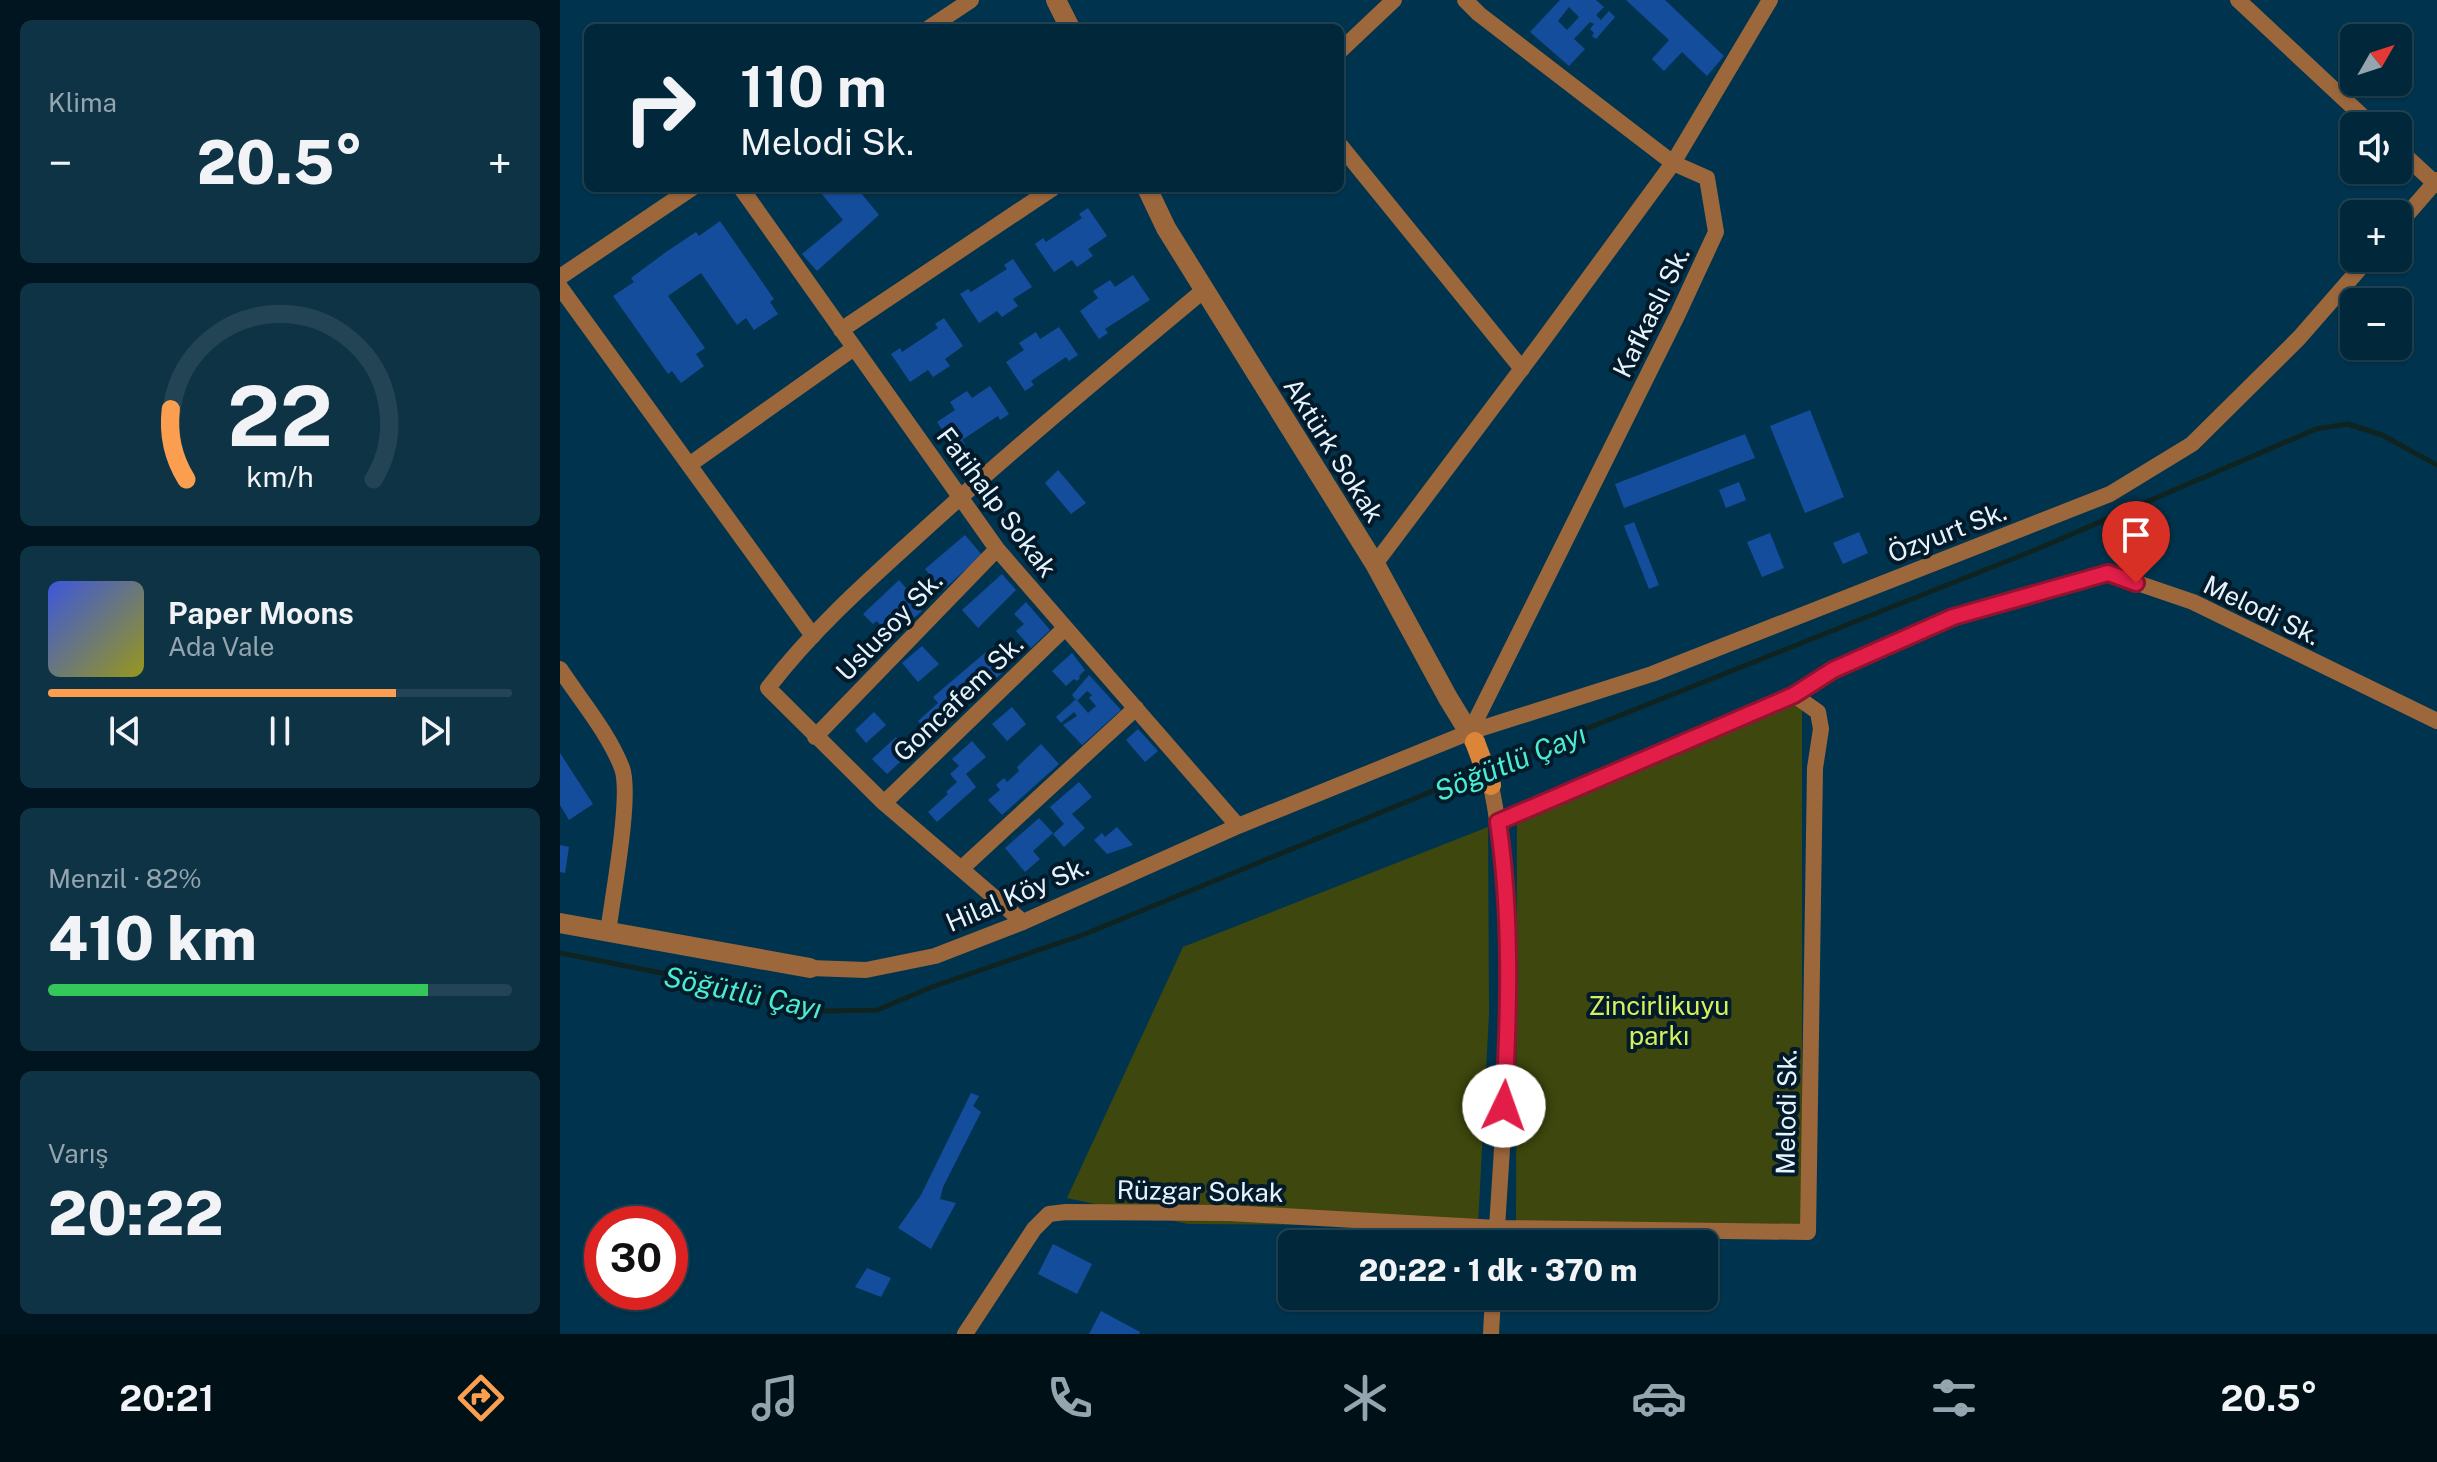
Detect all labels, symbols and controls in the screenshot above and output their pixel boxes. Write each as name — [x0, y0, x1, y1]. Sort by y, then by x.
north arrow — [2340, 24, 2412, 96]
map controls — [2340, 24, 2412, 360]
text: 110 m — [740, 54, 887, 120]
icon: right — [608, 56, 712, 160]
text: Klima — [48, 87, 117, 118]
button: sound — [2340, 112, 2412, 184]
text: Melodi Sk. — [740, 121, 914, 163]
text: 20.5° — [197, 127, 363, 198]
text: − — [48, 137, 72, 189]
text: + — [488, 137, 512, 189]
button: + — [2340, 200, 2412, 272]
street label: Kafkaslı Sk. — [1606, 242, 1696, 382]
button: − — [2340, 288, 2412, 360]
text: 22 — [227, 367, 333, 465]
street label: Aktürk Sokak — [1277, 372, 1391, 528]
street label: Fatihalp Sokak — [931, 421, 1063, 583]
text: km/h — [246, 460, 314, 493]
street label: Özyurt Sk. — [1883, 495, 2011, 569]
pin — [2102, 501, 2170, 583]
icon: arrive — [2114, 513, 2158, 557]
street label: Uslusoy Sk. — [829, 565, 949, 687]
street label: Melodi Sk. — [2199, 569, 2325, 651]
text: Paper Moons — [168, 595, 354, 631]
street label: Goncafem Sk. — [887, 628, 1029, 768]
text: Ada Vale — [168, 631, 274, 662]
icon: previous — [103, 709, 147, 753]
icon: pause — [258, 709, 302, 753]
icon: next — [413, 709, 457, 753]
water label: Söğütlü Çayı — [1429, 717, 1591, 807]
street label: Hilal Köy Sk. — [941, 850, 1093, 938]
text: Menzil · 82% — [48, 863, 202, 894]
text: 410 km — [48, 903, 257, 974]
water label: Söğütlü Çayı — [661, 959, 825, 1025]
park label: Zincirlikuyu parkı — [1589, 990, 1729, 1051]
street label: Melodi Sk. — [1769, 1049, 1803, 1175]
position arrow — [1462, 1064, 1546, 1148]
text: Varış — [48, 1138, 108, 1169]
street label: Rüzgar Sokak — [1116, 1174, 1284, 1208]
text: 20:22 — [48, 1178, 224, 1249]
speed limit sign: 30 — [584, 1206, 688, 1310]
text: 20:22 · 1 dk · 370 m — [1359, 1252, 1637, 1288]
icon: directions — [453, 1370, 509, 1426]
icon: music — [747, 1370, 803, 1426]
icon: phone — [1042, 1370, 1098, 1426]
icon: climate — [1337, 1370, 1393, 1426]
icon: car — [1631, 1370, 1687, 1426]
icon: filters — [1926, 1370, 1982, 1426]
text: 20:21 — [119, 1377, 214, 1419]
text: 20.5° — [2220, 1377, 2318, 1419]

